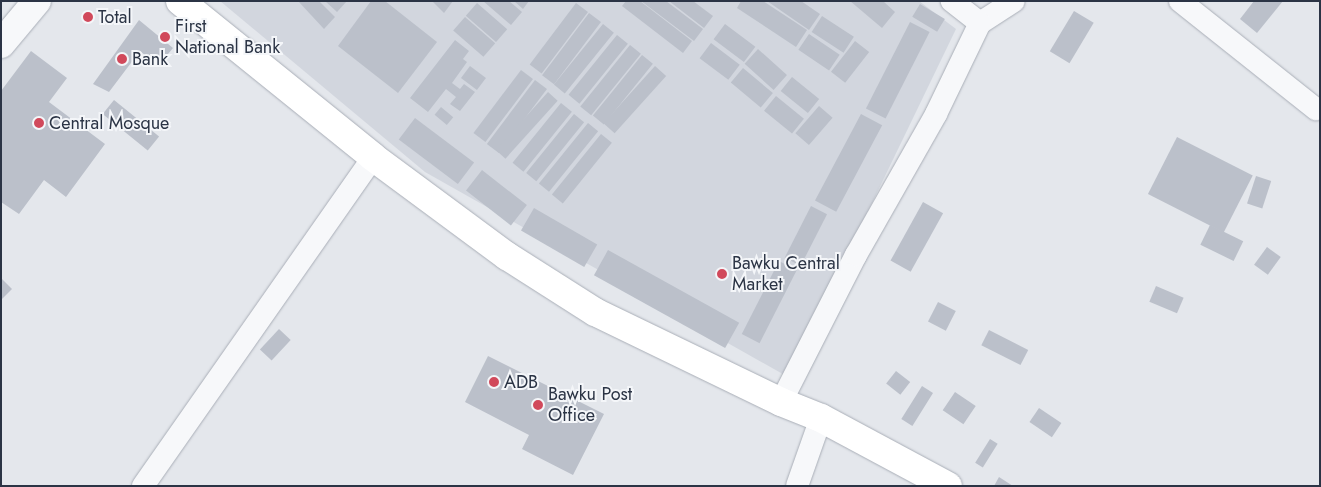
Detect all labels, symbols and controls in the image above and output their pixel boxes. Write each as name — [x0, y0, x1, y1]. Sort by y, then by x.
place label: Total — [98, 6, 132, 28]
marker: Total — [82, 11, 94, 23]
place label: First National Bank — [175, 16, 280, 58]
marker: First National Bank — [159, 31, 171, 43]
place label: Bank — [132, 48, 168, 70]
marker: Bank — [116, 53, 128, 65]
place label: Central Mosque — [49, 112, 169, 134]
marker: Central Mosque — [33, 117, 45, 129]
place label: Bawku Central Market — [732, 253, 840, 296]
marker: Bawku Central Market — [716, 268, 728, 280]
place label: ADB — [504, 371, 538, 393]
marker: ADB — [488, 376, 500, 388]
place label: Bawku Post Office — [548, 384, 632, 426]
marker: Bawku Post Office — [532, 399, 544, 411]

